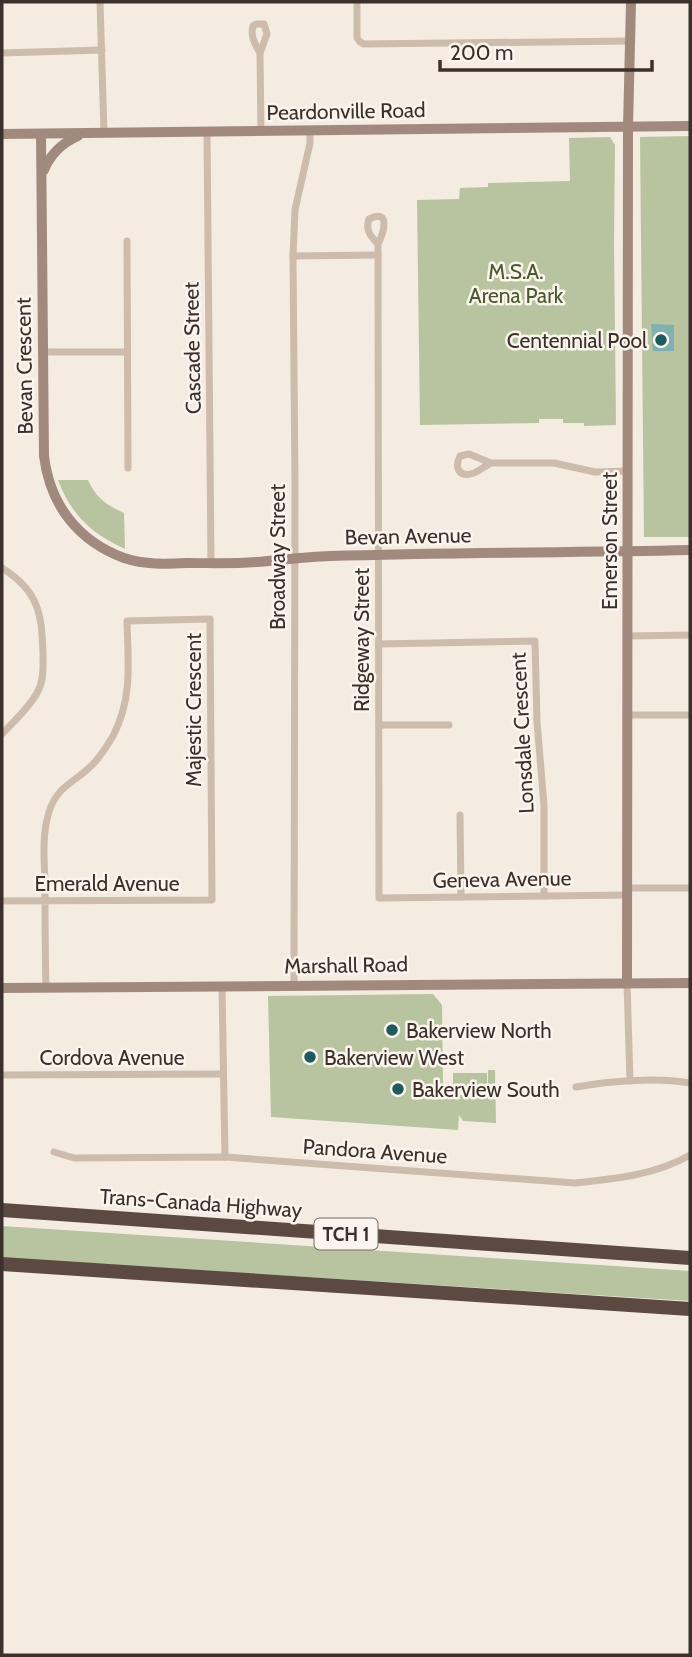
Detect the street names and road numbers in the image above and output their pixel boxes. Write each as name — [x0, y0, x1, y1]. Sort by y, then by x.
street label: Peardonville Road — [266, 97, 426, 125]
street label: Cascade Street — [178, 282, 206, 414]
street label: Bevan Crescent — [10, 297, 38, 435]
street label: Emerson Street — [597, 472, 622, 610]
street label: Broadway Street — [265, 484, 290, 630]
street label: Bevan Avenue — [345, 522, 472, 550]
street label: Ridgeway Street — [349, 568, 374, 712]
street label: Majestic Crescent — [181, 633, 207, 787]
street label: Lonsdale Crescent — [505, 652, 539, 814]
street label: Geneva Avenue — [432, 865, 572, 893]
street label: Emerald Avenue — [34, 871, 180, 896]
street label: Marshall Road — [284, 951, 408, 979]
street label: Cordova Avenue — [39, 1045, 185, 1070]
street label: Pandora Avenue — [302, 1133, 448, 1169]
street label: Trans-Canada Highway — [99, 1183, 303, 1223]
road number: TCH 1 — [314, 1218, 378, 1250]

